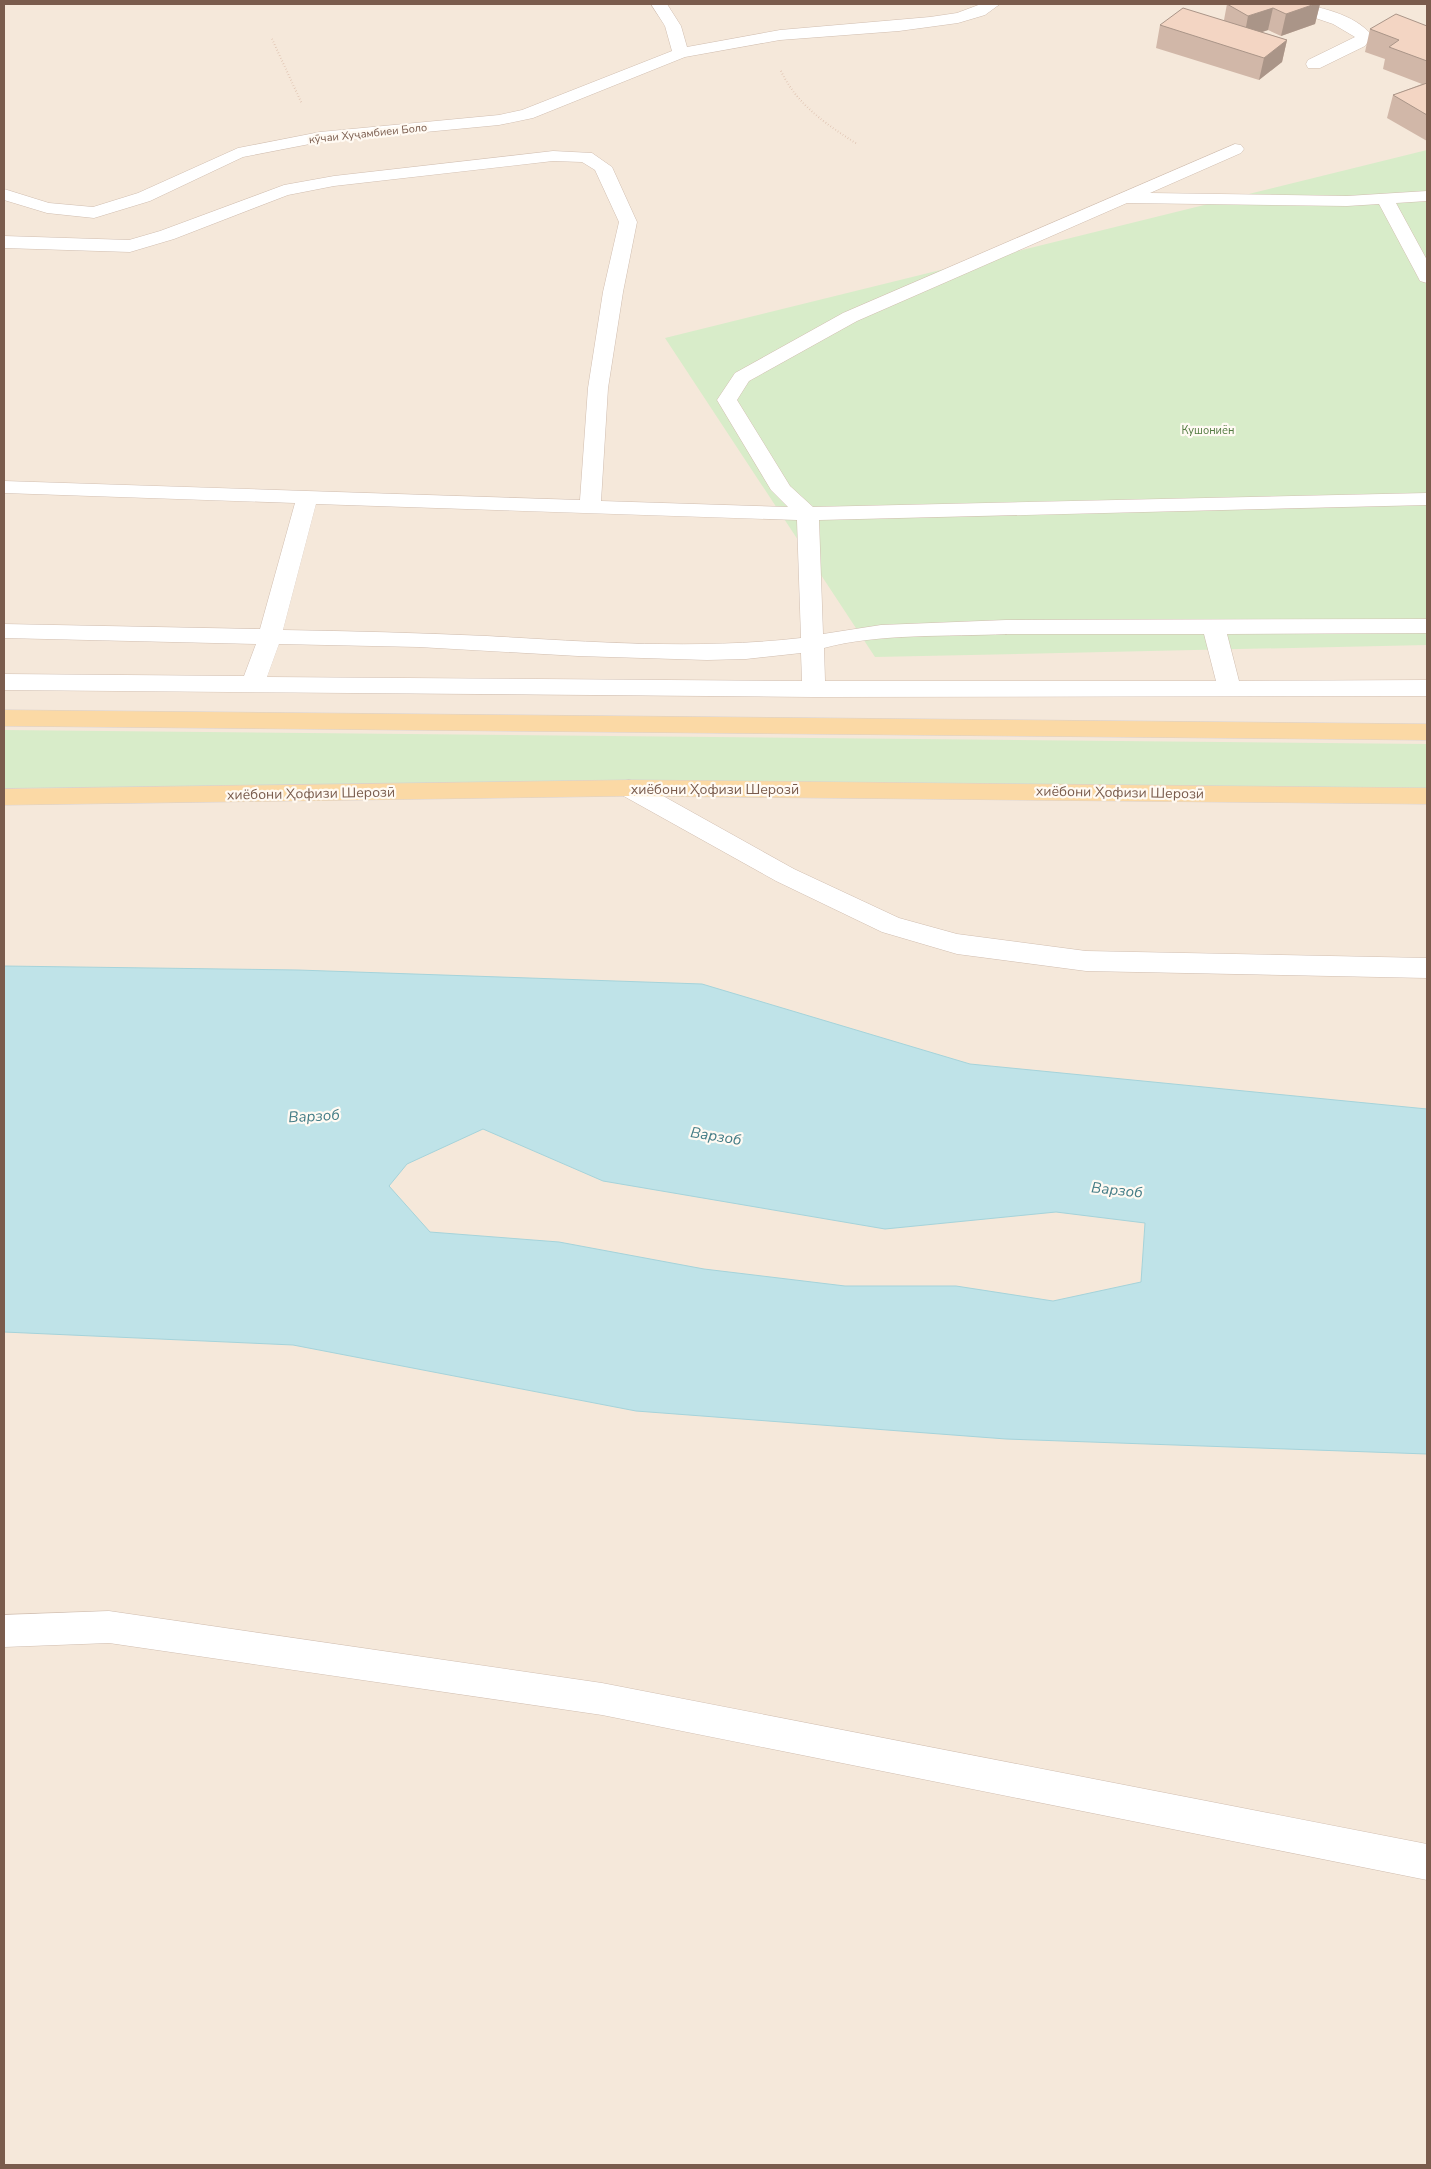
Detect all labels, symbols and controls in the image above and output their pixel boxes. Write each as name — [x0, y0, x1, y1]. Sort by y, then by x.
street label: кӯчаи Хуҷамбиеи Боло — [308, 120, 428, 147]
park label: Кушониён — [1182, 423, 1234, 438]
street label: хиёбони Ҳофизи Шерозӣ — [631, 780, 799, 799]
street label: хиёбони Ҳофизи Шерозӣ — [1036, 782, 1204, 803]
street label: хиёбони Ҳофизи Шерозӣ — [227, 783, 395, 804]
water label: Варзоб — [288, 1105, 340, 1127]
water label: Варзоб — [689, 1122, 743, 1150]
water label: Варзоб — [1090, 1177, 1144, 1203]

